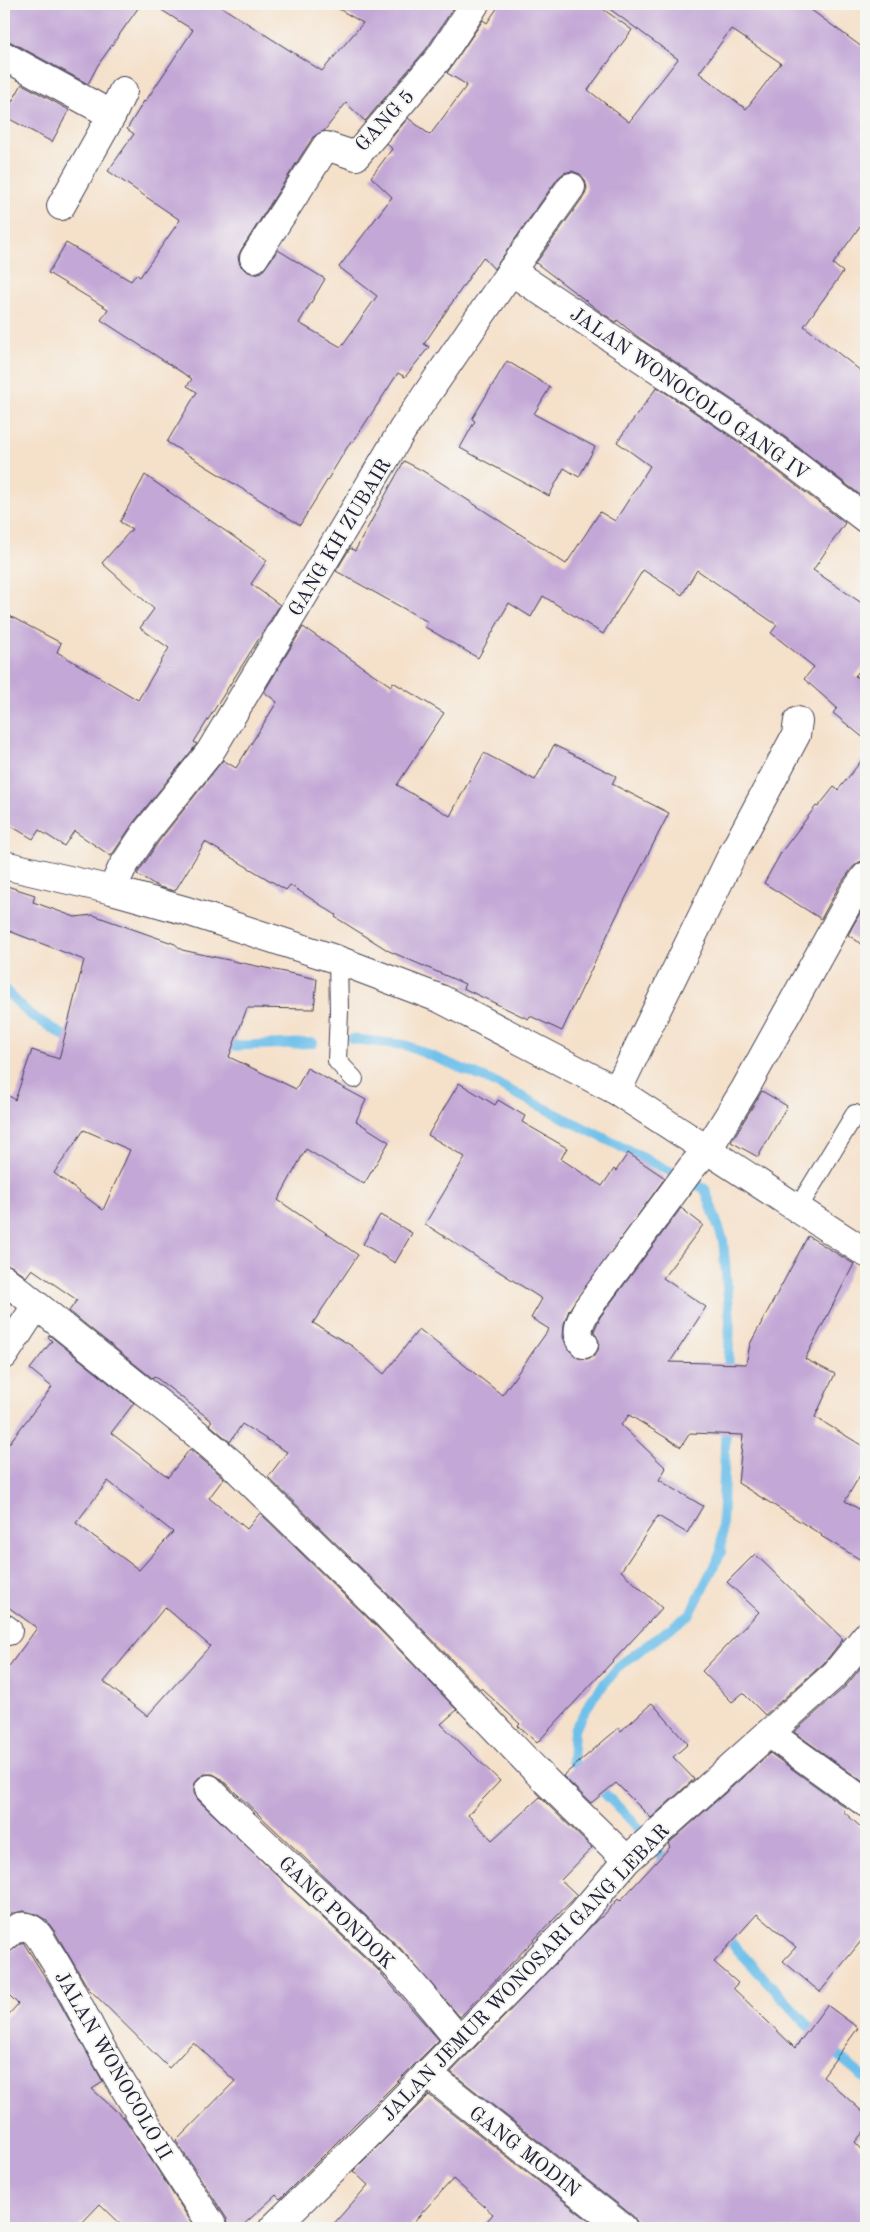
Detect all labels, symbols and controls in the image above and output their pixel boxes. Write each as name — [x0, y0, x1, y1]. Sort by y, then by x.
street label: GANG 5 — [352, 87, 419, 156]
street label: JALAN WONOCOLO GANG IV — [566, 304, 812, 485]
street label: GANG KH ZUBAIR — [286, 456, 396, 620]
street label: JALAN JEMUR WONOSARI GANG LEBAR — [379, 1821, 674, 2126]
street label: GANG PONDOK — [274, 1853, 397, 1973]
street label: JALAN WONOCOLO II — [50, 1968, 175, 2164]
street label: GANG MODIN — [465, 2103, 583, 2202]

